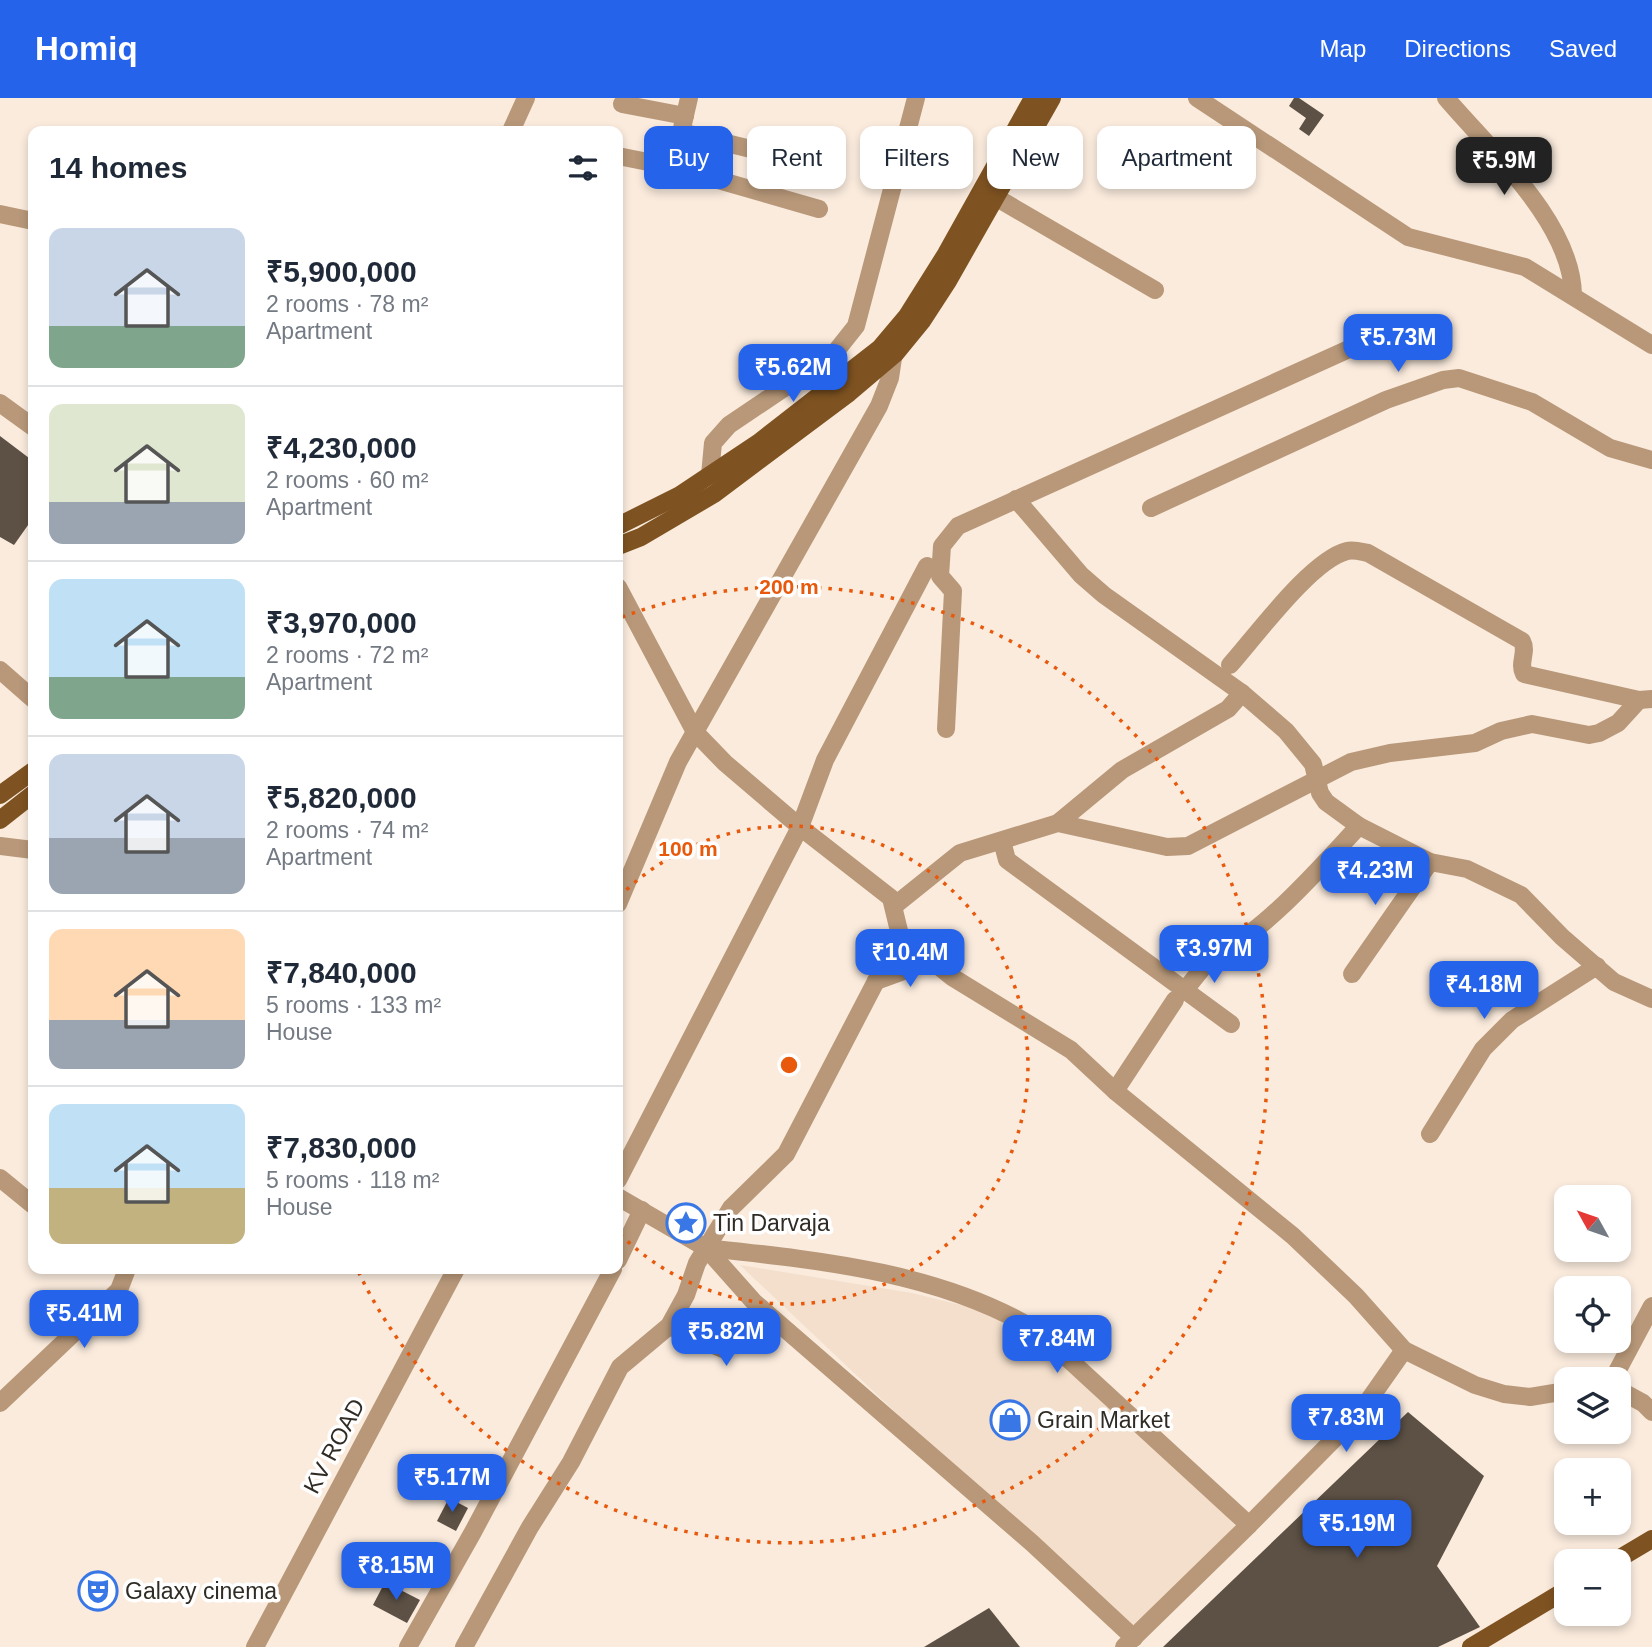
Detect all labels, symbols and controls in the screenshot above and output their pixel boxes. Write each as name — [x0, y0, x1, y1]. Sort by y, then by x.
text: Homiq — [35, 30, 138, 67]
text: Map — [1320, 35, 1366, 62]
text: Directions — [1404, 35, 1511, 62]
text: Saved — [1549, 35, 1617, 62]
chip: Buy — [644, 126, 733, 189]
chip: Rent — [747, 126, 846, 189]
chip: Filters — [860, 126, 973, 189]
chip: New — [987, 126, 1083, 189]
chip: Apartment — [1097, 126, 1256, 189]
pin: ₹5.9M — [1455, 138, 1553, 197]
text: ₹5.9M — [1472, 147, 1536, 173]
icon: filters — [564, 149, 602, 187]
text: 14 homes — [49, 151, 187, 184]
text: ₹5,900,000 — [266, 255, 417, 288]
icon: home — [105, 256, 189, 340]
text: 2 rooms · 78 m² — [266, 291, 428, 317]
pin: ₹5.73M — [1341, 314, 1455, 374]
text: Apartment — [266, 318, 372, 344]
text: ₹5.73M — [1359, 324, 1437, 350]
pin: ₹5.62M — [736, 344, 850, 404]
text: ₹5.62M — [754, 354, 832, 380]
text: ₹4,230,000 — [266, 431, 417, 464]
icon: home — [105, 432, 189, 516]
text: 2 rooms · 60 m² — [266, 467, 428, 493]
text: Apartment — [266, 494, 372, 520]
text: 200 m — [759, 575, 819, 598]
text: ₹3,970,000 — [266, 606, 417, 639]
icon: home — [105, 607, 189, 691]
text: 2 rooms · 72 m² — [266, 642, 428, 668]
text: Apartment — [266, 669, 372, 695]
text: ₹5,820,000 — [266, 781, 417, 814]
icon: home — [105, 782, 189, 866]
text: 2 rooms · 74 m² — [266, 817, 428, 843]
text: 100 m — [658, 837, 718, 860]
text: Apartment — [266, 844, 372, 870]
pin: ₹4.23M — [1318, 848, 1432, 907]
text: ₹4.23M — [1336, 857, 1414, 883]
pin: ₹3.97M — [1157, 926, 1271, 985]
pin: ₹10.4M — [853, 930, 967, 989]
text: ₹3.97M — [1175, 935, 1253, 961]
text: ₹10.4M — [871, 939, 949, 965]
text: ₹7,840,000 — [266, 956, 417, 989]
icon: home — [105, 957, 189, 1041]
pin: ₹4.18M — [1427, 962, 1541, 1021]
text: ₹4.18M — [1445, 971, 1523, 997]
text: 5 rooms · 133 m² — [266, 992, 441, 1018]
text: House — [266, 1019, 332, 1045]
centre of rings — [777, 1053, 801, 1077]
text: ₹7,830,000 — [266, 1131, 417, 1164]
icon: home — [105, 1132, 189, 1216]
text: 5 rooms · 118 m² — [266, 1167, 439, 1193]
north arrow — [1554, 1185, 1631, 1262]
map controls — [1554, 1185, 1631, 1626]
text: House — [266, 1194, 332, 1220]
place icon: Tin Darvaja — [665, 1202, 707, 1244]
place label: Tin Darvaja — [713, 1210, 830, 1236]
button: locate — [1554, 1276, 1631, 1353]
pin: ₹5.41M — [27, 1290, 141, 1350]
text: ₹5.41M — [45, 1300, 123, 1326]
pin: ₹5.82M — [669, 1308, 783, 1368]
pin: ₹7.84M — [1000, 1316, 1114, 1375]
text: ₹5.82M — [687, 1318, 765, 1344]
text: ₹7.84M — [1018, 1325, 1096, 1351]
button: layers — [1554, 1367, 1631, 1444]
street label: KV ROAD — [298, 1394, 370, 1498]
pin: ₹7.83M — [1289, 1394, 1403, 1454]
shop icon: Grain Market — [989, 1399, 1031, 1441]
text: ₹7.83M — [1307, 1404, 1385, 1430]
place label: Grain Market — [1037, 1407, 1171, 1433]
pin: ₹5.17M — [395, 1454, 509, 1514]
button: + — [1554, 1458, 1631, 1535]
text: ₹5.17M — [413, 1464, 491, 1490]
pin: ₹5.19M — [1300, 1500, 1414, 1560]
text: ₹5.19M — [1318, 1510, 1396, 1536]
pin: ₹8.15M — [339, 1542, 453, 1602]
button: − — [1554, 1549, 1631, 1626]
text: ₹8.15M — [357, 1552, 435, 1578]
theatre icon: Galaxy cinema — [77, 1570, 119, 1612]
place label: Galaxy cinema — [125, 1578, 277, 1604]

